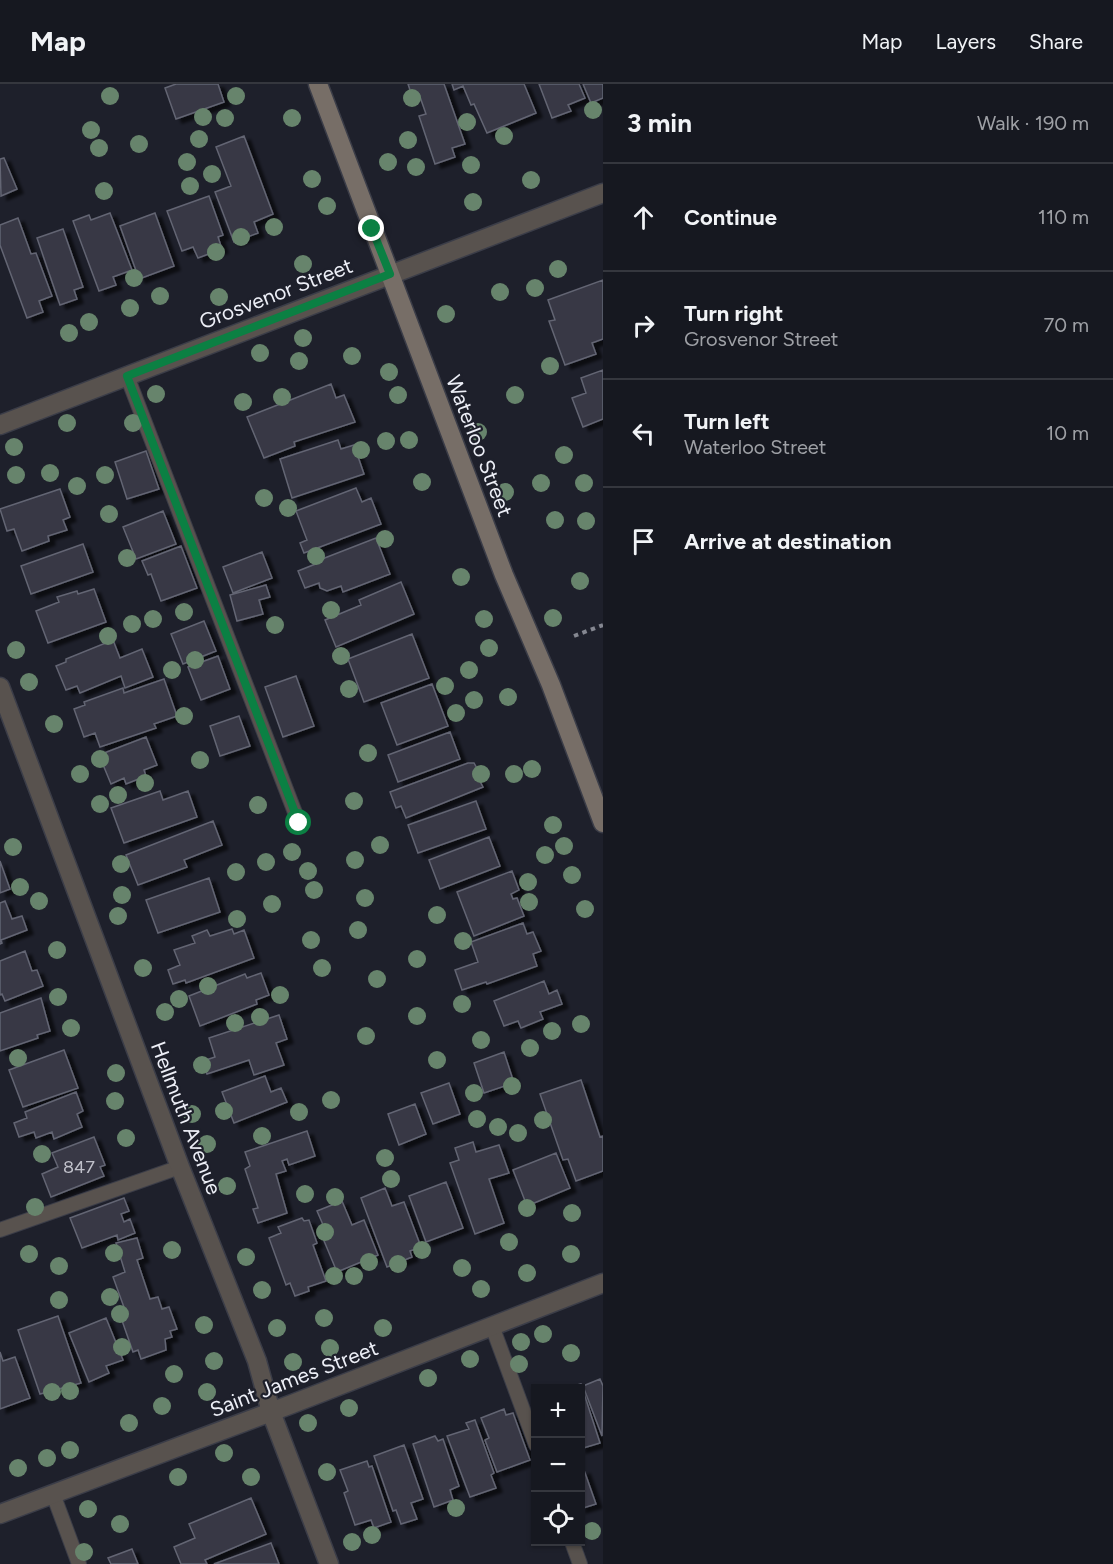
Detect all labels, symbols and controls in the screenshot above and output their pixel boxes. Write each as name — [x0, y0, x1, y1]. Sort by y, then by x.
text: Map — [30, 24, 86, 58]
text: Map — [862, 29, 902, 54]
text: Layers — [935, 29, 996, 54]
text: Share — [1029, 29, 1083, 54]
text: 3 min — [627, 107, 692, 139]
text: Walk · 190 m — [977, 111, 1089, 135]
icon: ahead — [627, 201, 660, 234]
text: Continue — [684, 204, 777, 231]
text: 110 m — [1038, 205, 1089, 229]
route end — [358, 215, 384, 241]
street label: Grosvenor Street — [196, 253, 356, 334]
text: Turn right — [684, 300, 783, 327]
icon: right — [627, 309, 660, 342]
text: 70 m — [1043, 313, 1089, 337]
text: Grosvenor Street — [684, 327, 838, 351]
street label: Waterloo Street — [441, 372, 518, 520]
text: Turn left — [684, 408, 770, 435]
icon: left — [627, 417, 660, 450]
text: 10 m — [1046, 421, 1089, 445]
text: Waterloo Street — [684, 435, 826, 459]
icon: arrive — [627, 525, 660, 558]
text: Arrive at destination — [684, 528, 892, 555]
route start — [285, 809, 311, 835]
street label: Hellmuth Avenue — [146, 1038, 227, 1198]
house number: 847 — [63, 1156, 95, 1178]
street label: Saint James Street — [206, 1335, 381, 1422]
map controls — [531, 1384, 585, 1546]
button: + — [531, 1384, 585, 1438]
button: − — [531, 1438, 585, 1492]
button: locate — [531, 1492, 585, 1546]

